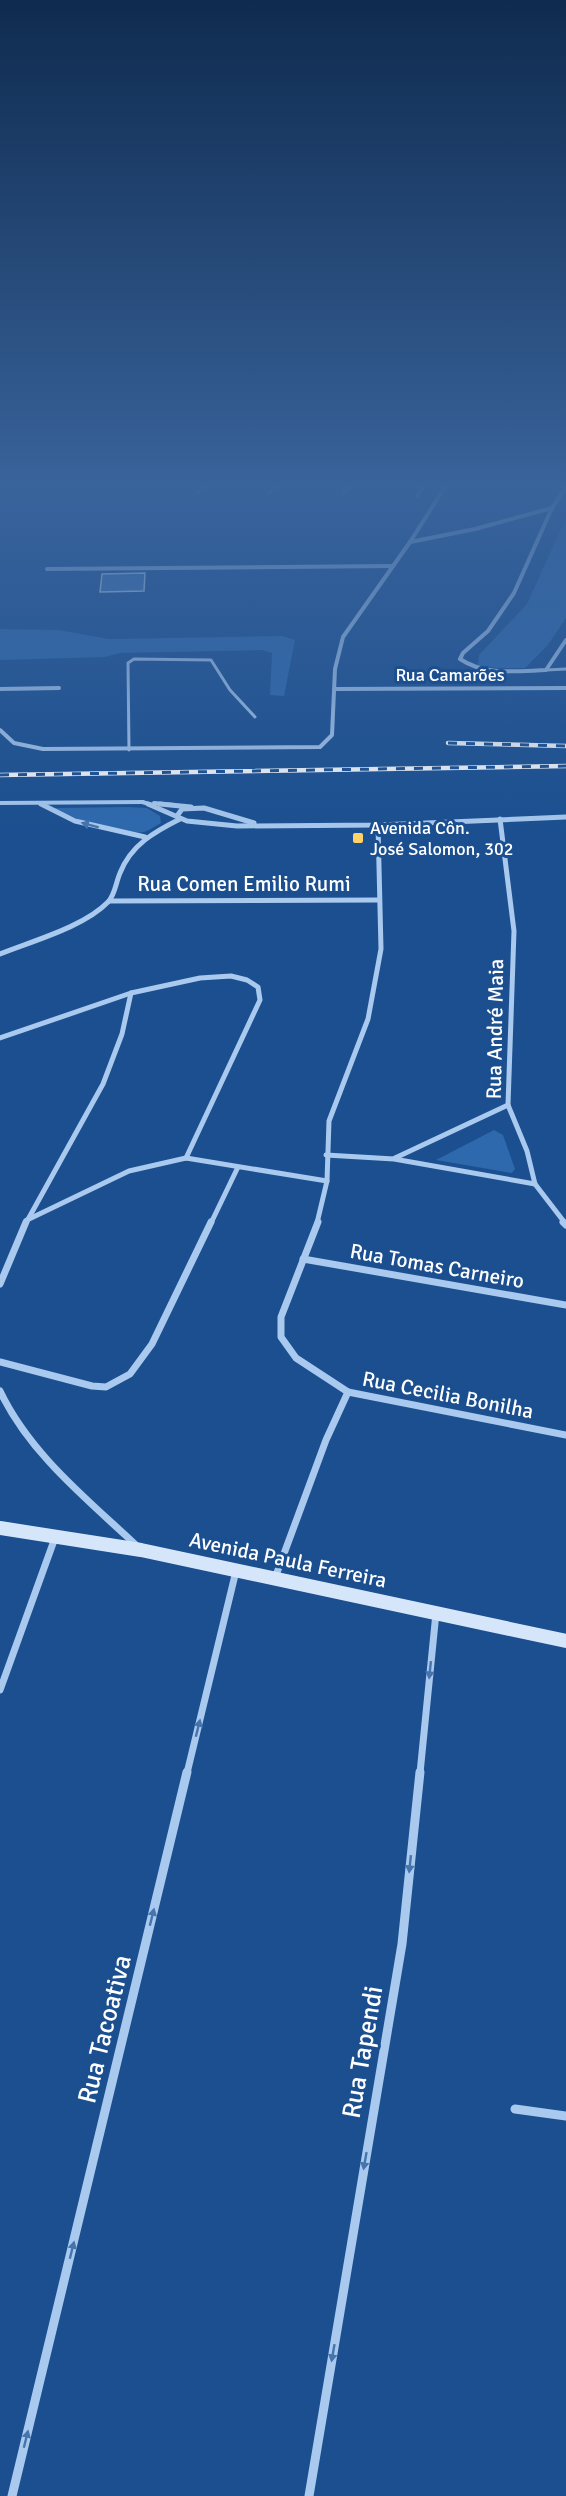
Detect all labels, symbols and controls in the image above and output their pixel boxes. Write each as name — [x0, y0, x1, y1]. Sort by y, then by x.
street label: Rua Camarões — [395, 664, 505, 686]
place label: Avenida Côn. José Salomon, 302 — [370, 817, 513, 860]
one-way arrow — [81, 820, 99, 830]
marker: Avenida Côn. José Salomon, 302 — [351, 831, 365, 845]
street label: Rua Comen Emilio Rumi — [137, 871, 351, 897]
street label: Rua André Maia — [481, 958, 509, 1100]
street label: Rua Tomas Carneiro — [348, 1238, 526, 1294]
street label: Rua Cecilia Bonilha — [360, 1366, 536, 1424]
street label: Avenida Paula Ferreira — [187, 1526, 389, 1594]
one-way arrow — [426, 1661, 435, 1680]
one-way arrow — [193, 1718, 203, 1737]
one-way arrow — [405, 1855, 415, 1874]
one-way arrow — [148, 1908, 158, 1926]
street label: Rua Tacoativa — [71, 1952, 139, 2107]
street label: Rua Tapendi — [336, 1983, 390, 2121]
one-way arrow — [360, 2151, 369, 2170]
one-way arrow — [67, 2240, 77, 2259]
one-way arrow — [328, 2344, 337, 2363]
one-way arrow — [21, 2430, 31, 2448]

